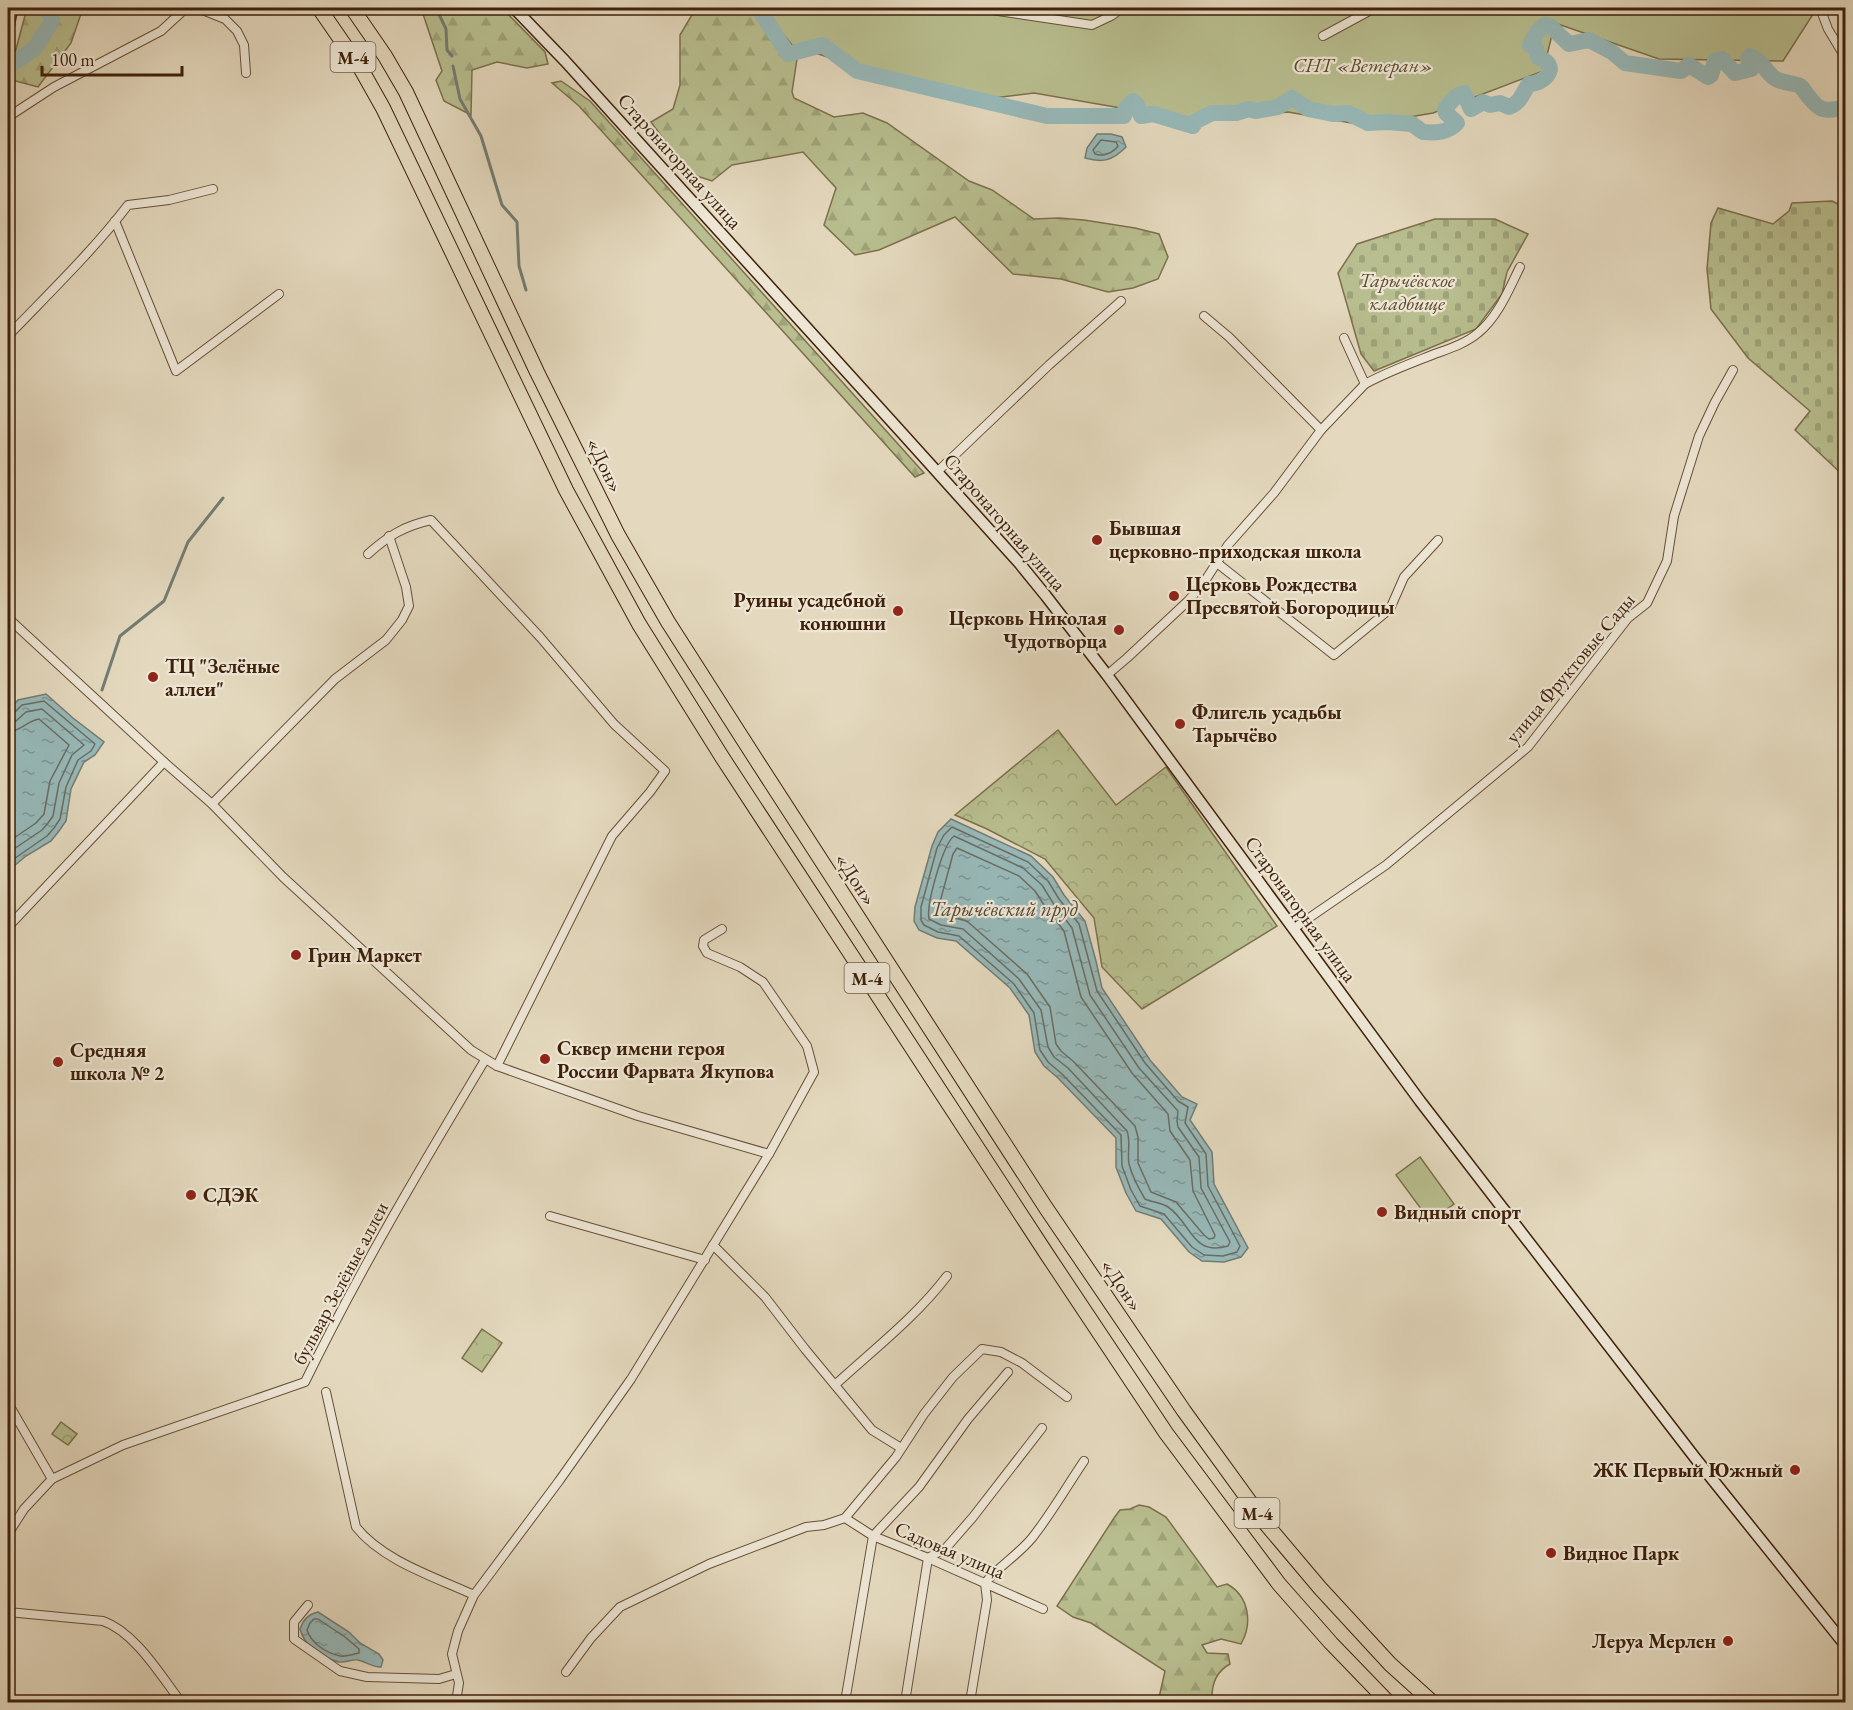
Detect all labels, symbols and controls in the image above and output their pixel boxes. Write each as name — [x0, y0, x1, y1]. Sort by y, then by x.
scale bar — [42, 39, 182, 77]
road number: М-4 — [330, 42, 376, 72]
text: 100 m — [51, 48, 95, 71]
park label: СНТ «Ветеран» — [1293, 52, 1433, 78]
street label: Старонагорная улица — [612, 87, 748, 235]
park label: Тарычёвское кладбище — [1359, 267, 1455, 316]
street label: «Дон» — [581, 433, 629, 497]
street label: Старонагорная улица — [938, 448, 1072, 596]
place label: Бывшая церковно-приходская школа — [1109, 515, 1362, 564]
marker: Бывшая церковно-приходская школа — [1090, 533, 1104, 547]
place label: Церковь Рождества Пресвятой Богородицы — [1186, 571, 1395, 620]
place label: Руины усадебной конюшни — [734, 587, 886, 636]
street label: улица Фруктовые Сады — [1500, 588, 1640, 748]
marker: Церковь Рождества Пресвятой Богородицы — [1167, 589, 1181, 603]
marker: Руины усадебной конюшни — [891, 604, 905, 618]
place label: Церковь Николая Чудотворца — [949, 605, 1107, 654]
marker: Церковь Николая Чудотворца — [1112, 623, 1126, 637]
place label: ТЦ "Зелёные аллеи" — [165, 653, 280, 702]
marker: ТЦ "Зелёные аллеи" — [146, 670, 160, 684]
place label: Флигель усадьбы Тарычёво — [1192, 699, 1342, 748]
marker: Флигель усадьбы Тарычёво — [1173, 717, 1187, 731]
street label: Старонагорная улица — [1239, 831, 1363, 987]
street label: «Дон» — [829, 847, 883, 911]
water label: Тарычёвский пруд — [930, 895, 1078, 922]
place label: Грин Маркет — [308, 942, 422, 968]
marker: Грин Маркет — [289, 948, 303, 962]
road number: М-4 — [844, 963, 890, 993]
place label: Сквер имени героя России Фарвата Якупова — [557, 1035, 775, 1084]
place label: Средняя школа № 2 — [70, 1037, 165, 1086]
marker: Сквер имени героя России Фарвата Якупова — [538, 1052, 552, 1066]
marker: Средняя школа № 2 — [51, 1055, 65, 1069]
place label: СДЭК — [203, 1182, 259, 1208]
marker: СДЭК — [184, 1188, 198, 1202]
street label: бульвар Зелёные аллеи — [286, 1197, 394, 1369]
place label: Видный спорт — [1394, 1199, 1521, 1225]
marker: Видный спорт — [1375, 1205, 1389, 1219]
street label: «Дон» — [1095, 1254, 1149, 1316]
place label: ЖК Первый Южный — [1592, 1457, 1783, 1483]
marker: ЖК Первый Южный — [1788, 1463, 1802, 1477]
road number: М-4 — [1234, 1498, 1280, 1528]
street label: Садовая улица — [891, 1515, 1009, 1585]
place label: Видное Парк — [1563, 1540, 1679, 1566]
marker: Видное Парк — [1544, 1546, 1558, 1560]
place label: Леруа Мерлен — [1592, 1628, 1716, 1654]
marker: Леруа Мерлен — [1721, 1634, 1735, 1648]

